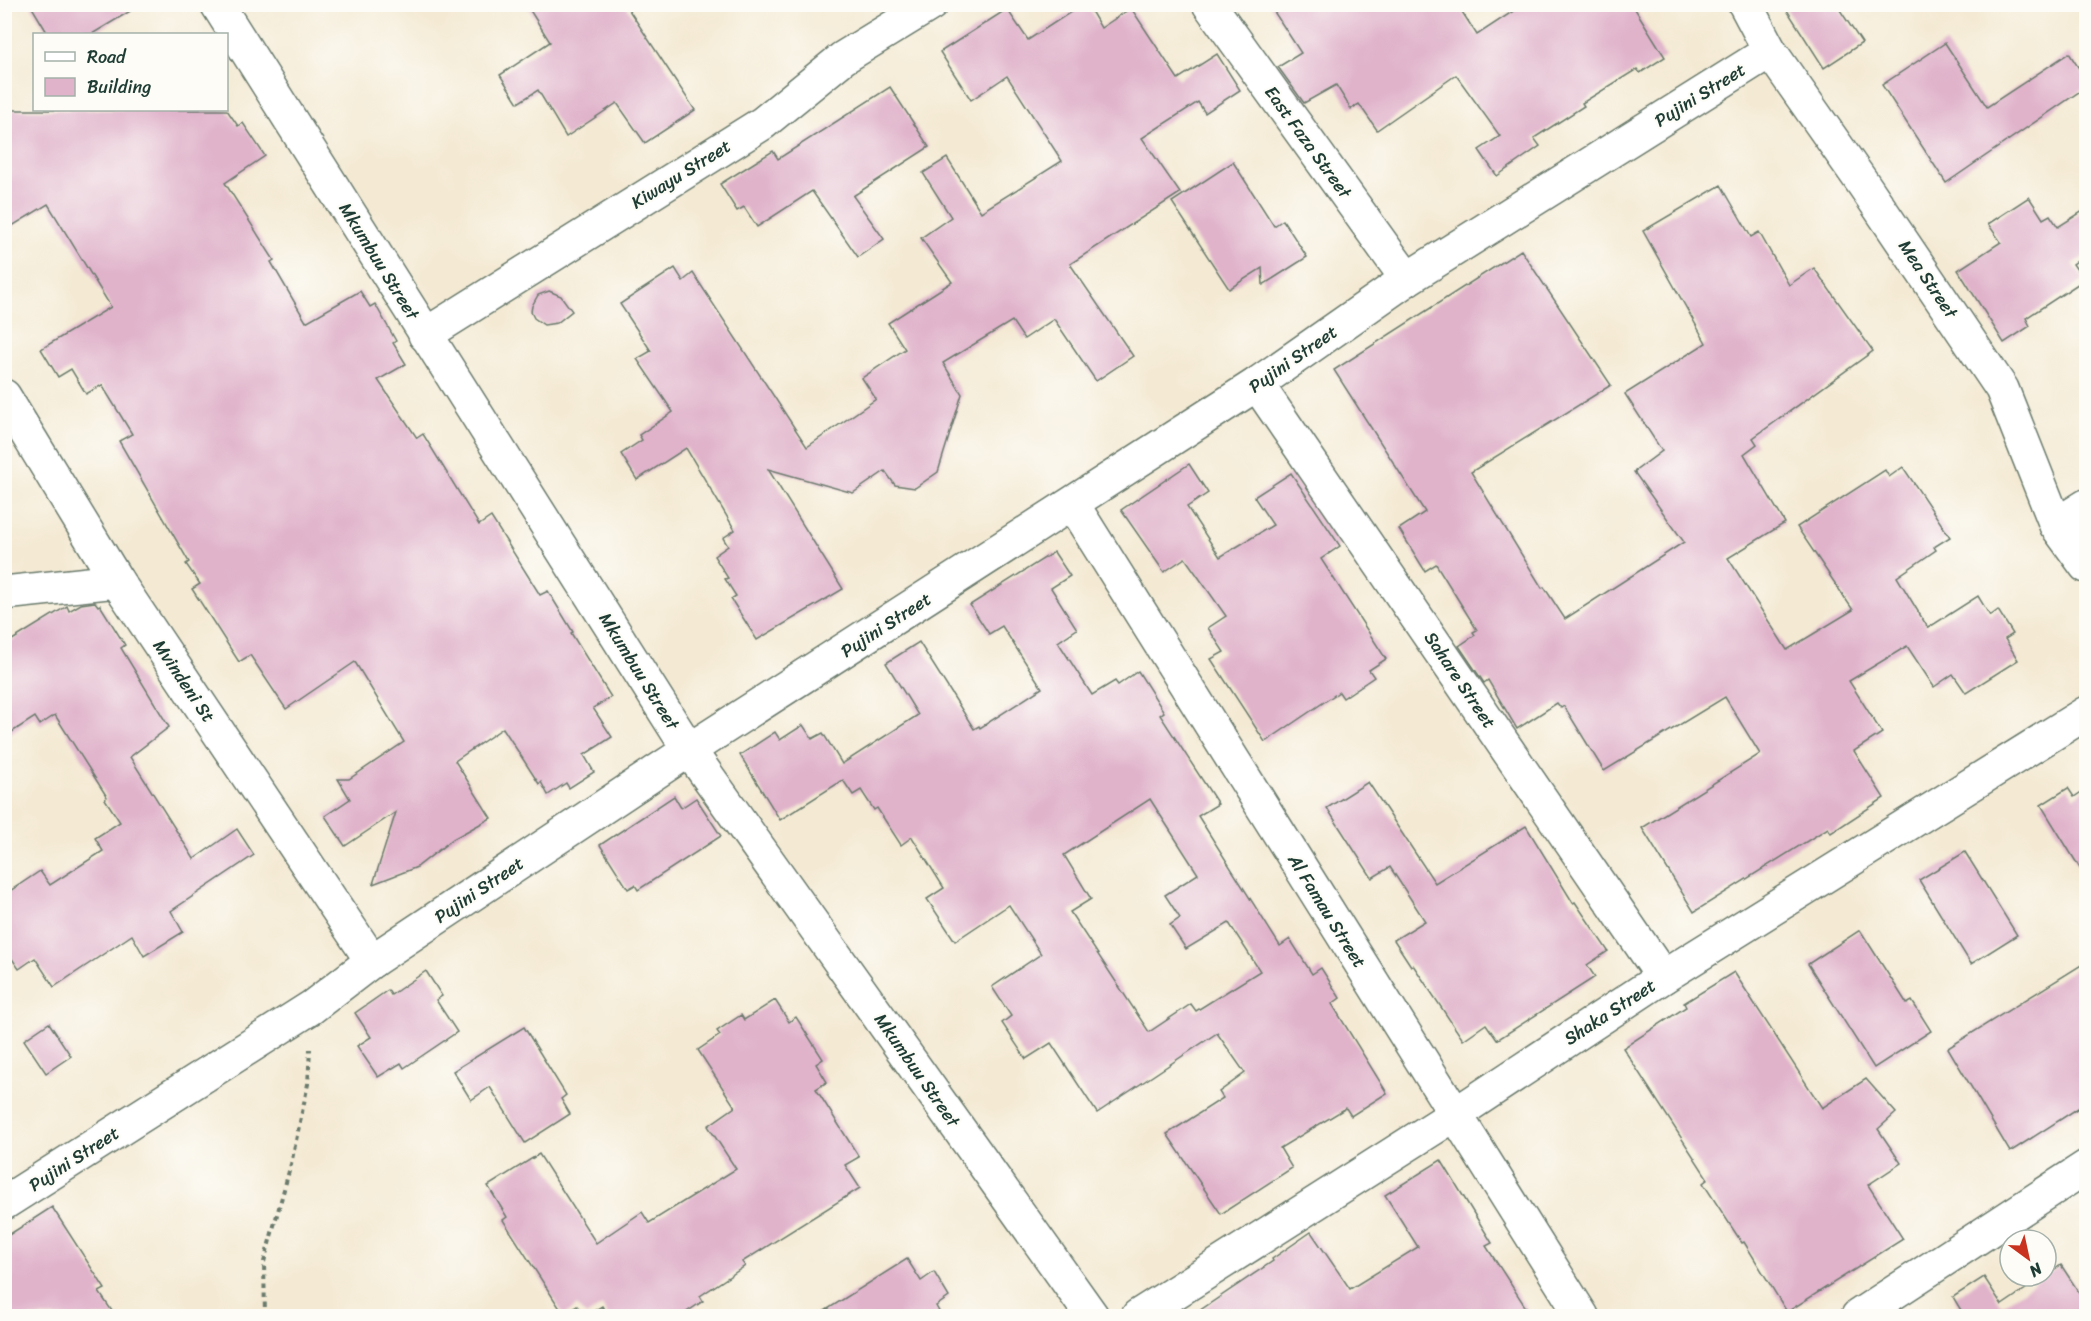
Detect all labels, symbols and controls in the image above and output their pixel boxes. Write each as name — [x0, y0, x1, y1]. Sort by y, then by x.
legend — [33, 33, 228, 111]
text: Road — [87, 41, 127, 73]
street label: Pujini Street — [1648, 54, 1752, 136]
text: Building — [87, 71, 151, 103]
street label: East Faza Street — [1256, 79, 1361, 206]
street label: Kiwayu Street — [624, 130, 738, 218]
street label: Mkumbuu Street — [330, 196, 428, 327]
street label: Mea Street — [1890, 233, 1967, 326]
street label: Pujini Street — [1242, 316, 1344, 402]
street label: Pujini Street — [834, 583, 938, 666]
street label: Mkumbuu Street — [590, 606, 688, 737]
street label: Sahare Street — [1415, 625, 1505, 735]
street label: Mvindeni St — [144, 633, 224, 729]
street label: Al Famau Street — [1278, 847, 1375, 975]
street label: Pujini Street — [427, 848, 531, 932]
street label: Shaka Street — [1557, 970, 1663, 1054]
street label: Mkumbuu Street — [866, 1006, 969, 1135]
street label: Pujini Street — [22, 1117, 126, 1200]
north arrow — [1998, 1228, 2058, 1288]
text: N — [2023, 1254, 2049, 1286]

